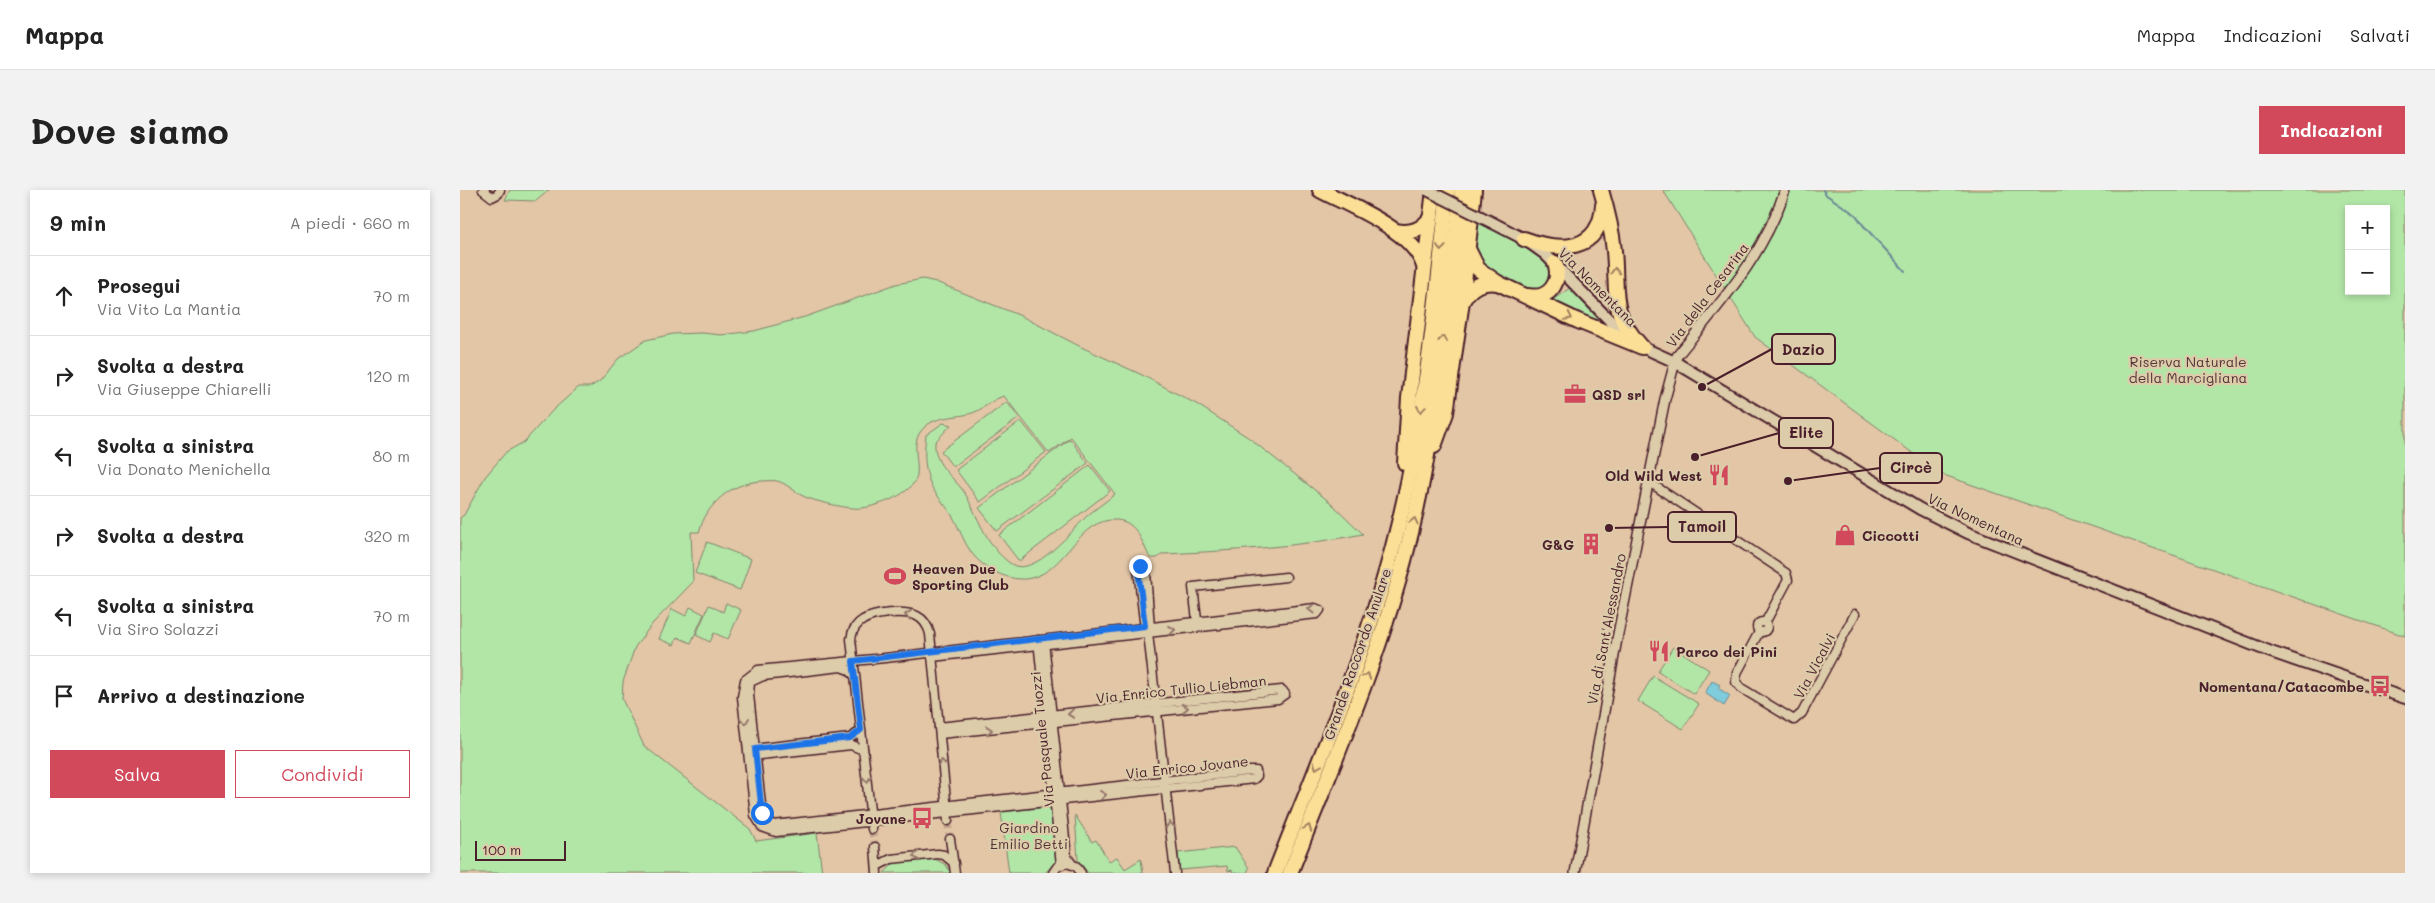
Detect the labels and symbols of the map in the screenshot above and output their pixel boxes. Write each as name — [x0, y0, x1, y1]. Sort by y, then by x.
street label: Via della Cesarina — [1661, 239, 1753, 351]
street label: Via Nomentana — [1554, 243, 1642, 331]
one-way arrow — [1436, 244, 1447, 252]
one-way arrow — [1610, 267, 1620, 274]
one-way arrow — [1564, 311, 1573, 321]
callout: Dazio — [1772, 334, 1835, 364]
one-way arrow — [1438, 335, 1448, 344]
text: Dazio — [1782, 339, 1824, 359]
park label: Riserva Naturale della Marcigliana — [2129, 352, 2247, 387]
office icon: QSD srl — [1562, 381, 1588, 407]
place label: QSD srl — [1592, 385, 1645, 404]
one-way arrow — [1416, 406, 1427, 414]
callout: Elite — [1779, 418, 1833, 448]
text: Elite — [1789, 422, 1823, 442]
callout: Circè — [1880, 453, 1942, 483]
text: Circè — [1890, 457, 1932, 477]
restaurant icon: Old Wild West — [1706, 462, 1732, 488]
place label: Old Wild West — [1605, 466, 1702, 485]
street label: Via Nomentana — [1925, 488, 2027, 550]
callout: Tamoil — [1668, 512, 1736, 542]
one-way arrow — [1408, 516, 1419, 525]
text: Tamoil — [1678, 516, 1726, 536]
shop icon: Ciccotti — [1832, 522, 1858, 548]
place label: Ciccotti — [1862, 526, 1920, 545]
building icon: G&G — [1578, 531, 1604, 557]
place label: G&G — [1542, 535, 1574, 554]
street label: Via di Sant'Alessandro — [1582, 552, 1630, 706]
route end — [1129, 555, 1152, 578]
place label: Heaven Due Sporting Club — [912, 559, 1009, 594]
sports icon: Heaven Due Sporting Club — [882, 563, 908, 589]
street label: Grande Raccordo Anulare — [1319, 566, 1395, 742]
one-way arrow — [1306, 604, 1314, 614]
one-way arrow — [903, 609, 911, 620]
one-way arrow — [1168, 625, 1176, 636]
street label: Via Vicalvi — [1789, 630, 1839, 702]
restaurant icon: Parco dei Pini — [1646, 638, 1672, 664]
place label: Parco dei Pini — [1676, 642, 1777, 661]
street label: Via Pasquale Tuozzi — [1025, 670, 1059, 808]
street label: Via Enrico Tullio Liebman — [1095, 671, 1267, 707]
one-way arrow — [1360, 672, 1371, 681]
bus stop icon: Nomentana/Catacombe — [2367, 673, 2393, 699]
place label: Nomentana/Catacombe — [2199, 677, 2364, 696]
one-way arrow — [1181, 703, 1189, 714]
one-way arrow — [1066, 708, 1074, 719]
one-way arrow — [739, 717, 750, 725]
one-way arrow — [985, 725, 993, 736]
street label: Via Enrico Jovane — [1125, 751, 1249, 783]
one-way arrow — [937, 759, 948, 767]
one-way arrow — [1313, 761, 1323, 770]
one-way arrow — [861, 775, 872, 783]
one-way arrow — [1099, 790, 1107, 801]
route start — [751, 802, 774, 825]
bus stop icon: Jovane — [909, 805, 935, 831]
place label: Jovane — [856, 809, 906, 828]
park label: Giardino Emilio Betti — [990, 818, 1068, 853]
one-way arrow — [1165, 820, 1176, 828]
one-way arrow — [1301, 824, 1312, 833]
scale bar — [475, 838, 566, 861]
one-way arrow — [912, 850, 920, 861]

